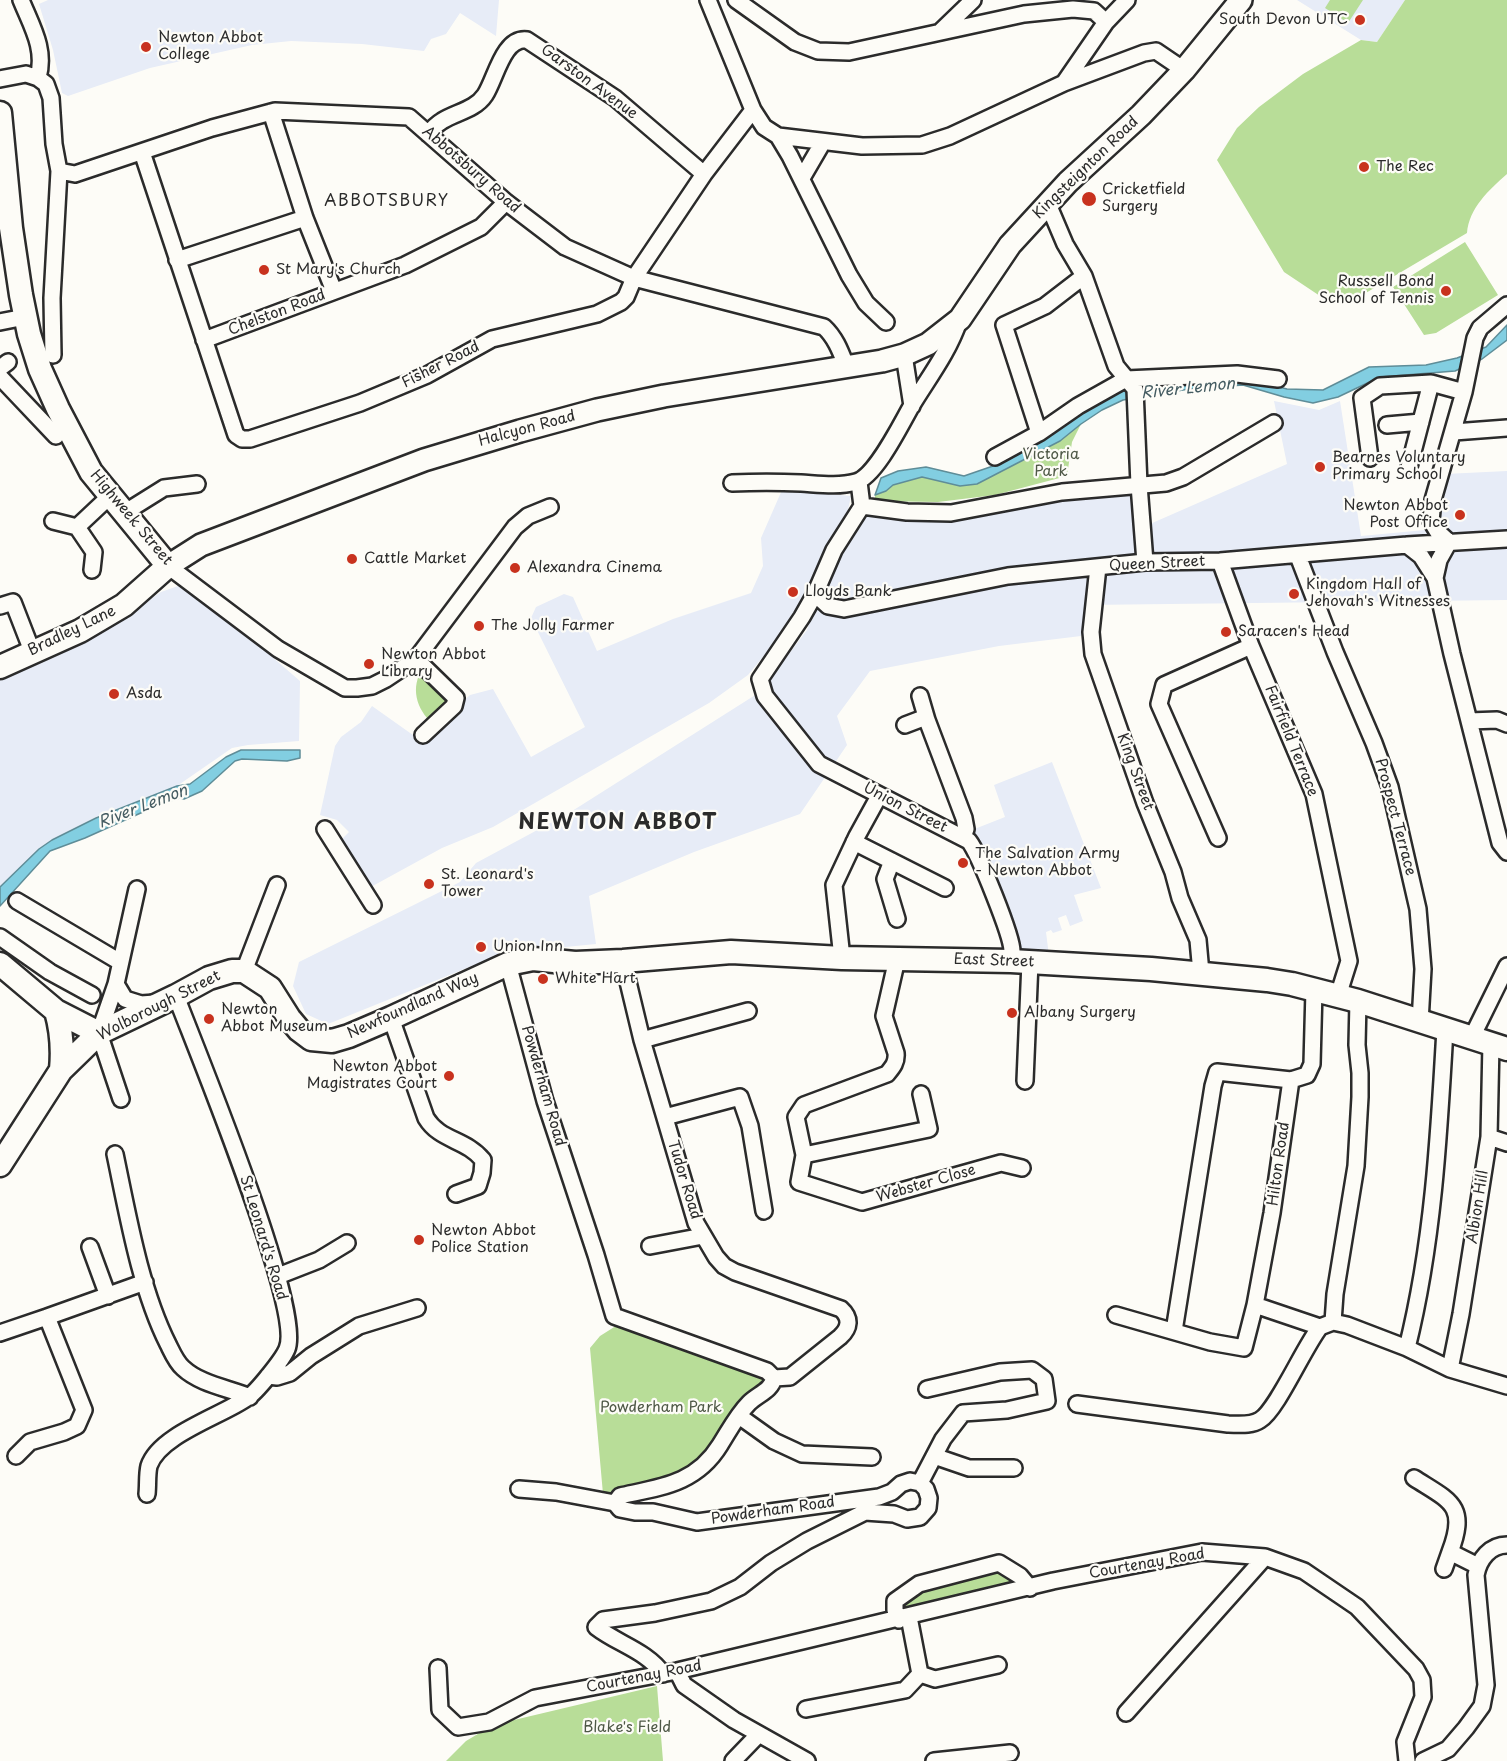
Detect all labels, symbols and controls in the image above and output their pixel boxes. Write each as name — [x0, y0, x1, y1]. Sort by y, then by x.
place label: South Devon UTC — [1219, 11, 1348, 29]
marker: South Devon UTC — [1353, 13, 1367, 27]
place label: Newton Abbot College — [158, 29, 263, 64]
marker: Newton Abbot College — [139, 40, 153, 54]
street label: Garston Avenue — [537, 41, 641, 123]
street label: Kingsteignton Road — [1030, 113, 1142, 223]
street label: Abbotsbury Road — [418, 123, 524, 217]
place label: The Rec — [1376, 158, 1434, 176]
marker: The Rec — [1357, 160, 1371, 174]
place label: Cricketfield Surgery — [1102, 181, 1185, 216]
marker: Cricketfield Surgery — [1080, 190, 1098, 208]
district label: ABBOTSBURY — [323, 192, 451, 212]
place label: St Mary's Church — [276, 261, 401, 279]
marker: St Mary's Church — [257, 263, 271, 277]
place label: Russsell Bond School of Tennis — [1319, 273, 1434, 308]
marker: Russsell Bond School of Tennis — [1439, 284, 1453, 298]
street label: Chelston Road — [226, 286, 328, 340]
street label: Fisher Road — [399, 338, 483, 392]
water label: River Lemon — [1140, 375, 1236, 403]
street label: Halcyon Road — [476, 407, 578, 451]
park label: Victoria Park — [1023, 446, 1079, 481]
place label: Bearnes Voluntary Primary School — [1332, 449, 1466, 484]
marker: Bearnes Voluntary Primary School — [1313, 460, 1327, 474]
street label: Highweek Street — [86, 467, 176, 569]
place label: Newton Abbot Post Office — [1343, 497, 1448, 532]
marker: Newton Abbot Post Office — [1453, 508, 1467, 522]
place label: Cattle Market — [364, 550, 466, 568]
marker: Cattle Market — [345, 552, 359, 566]
street label: Queen Street — [1108, 552, 1206, 576]
place label: Alexandra Cinema — [527, 559, 662, 577]
marker: Alexandra Cinema — [508, 561, 522, 575]
place label: Kingdom Hall of Jehovah's Witnesses — [1306, 576, 1450, 611]
place label: Lloyds Bank — [805, 583, 892, 601]
marker: Lloyds Bank — [786, 585, 800, 599]
marker: Kingdom Hall of Jehovah's Witnesses — [1287, 587, 1301, 601]
street label: Bradley Lane — [25, 602, 119, 660]
place label: The Jolly Farmer — [491, 617, 614, 635]
marker: The Jolly Farmer — [472, 619, 486, 633]
place label: Saracen's Head — [1238, 623, 1350, 641]
marker: Saracen's Head — [1219, 625, 1233, 639]
place label: Newton Abbot Library — [381, 646, 486, 681]
marker: Newton Abbot Library — [362, 657, 376, 671]
street label: Fairfield Terrace — [1260, 683, 1322, 799]
place label: Asda — [126, 685, 162, 703]
marker: Asda — [107, 687, 121, 701]
street label: King Street — [1113, 731, 1157, 813]
street label: Prospect Terrace — [1371, 756, 1419, 878]
street label: Union Street — [860, 779, 950, 837]
water label: River Lemon — [96, 781, 190, 833]
district label: NEWTON ABBOT — [518, 810, 718, 836]
place label: The Salvation Army - Newton Abbot — [975, 845, 1120, 880]
marker: The Salvation Army - Newton Abbot — [956, 856, 970, 870]
place label: St. Leonard's Tower — [441, 866, 534, 901]
marker: St. Leonard's Tower — [422, 877, 436, 891]
place label: Union Inn — [493, 938, 563, 956]
marker: Union Inn — [474, 940, 488, 954]
street label: East Street — [953, 951, 1035, 971]
street label: Wolborough Street — [94, 967, 224, 1045]
street label: Newfoundland Way — [345, 969, 481, 1043]
place label: White Hart — [555, 970, 636, 988]
marker: White Hart — [536, 972, 550, 986]
place label: Newton Abbot Museum — [221, 1001, 328, 1036]
place label: Albany Surgery — [1024, 1004, 1136, 1022]
marker: Albany Surgery — [1005, 1006, 1019, 1020]
marker: Newton Abbot Museum — [202, 1012, 216, 1026]
street label: Powderham Road — [517, 1024, 569, 1148]
place label: Newton Abbot Magistrates Court — [307, 1058, 437, 1093]
marker: Newton Abbot Magistrates Court — [442, 1069, 456, 1083]
street label: Hilton Road — [1264, 1121, 1294, 1207]
street label: Tudor Road — [663, 1138, 705, 1222]
street label: Webster Close — [874, 1161, 978, 1207]
street label: Albion Hill — [1463, 1169, 1493, 1245]
street label: St Leonard's Road — [235, 1173, 291, 1303]
place label: Newton Abbot Police Station — [431, 1222, 536, 1257]
marker: Newton Abbot Police Station — [412, 1233, 426, 1247]
park label: Powderham Park — [600, 1399, 722, 1417]
street label: Powderham Road — [710, 1493, 836, 1529]
street label: Courtenay Road — [1088, 1545, 1206, 1583]
street label: Courtenay Road — [585, 1657, 703, 1697]
park label: Blake's Field — [583, 1719, 671, 1737]

